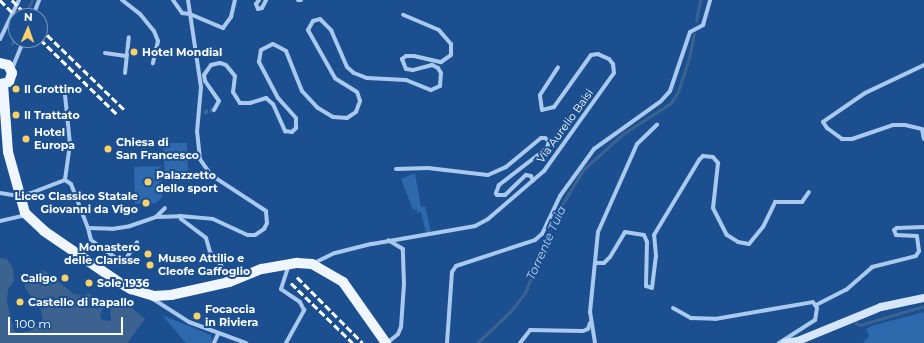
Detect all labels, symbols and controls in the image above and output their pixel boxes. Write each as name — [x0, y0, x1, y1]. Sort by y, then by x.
north arrow — [8, 8, 48, 48]
text: N — [24, 10, 33, 24]
place label: Hotel Mondial — [142, 45, 222, 59]
marker: Hotel Mondial — [129, 47, 139, 57]
place label: Il Grottino — [24, 82, 82, 96]
marker: Il Grottino — [11, 84, 21, 94]
street label: Via Aurelio Baisi — [534, 87, 596, 165]
place label: Il Trattato — [24, 108, 80, 122]
marker: Il Trattato — [11, 110, 21, 120]
place label: Hotel Europa — [34, 126, 75, 152]
marker: Hotel Europa — [21, 134, 31, 144]
place label: Chiesa di San Francesco — [116, 136, 199, 162]
marker: Chiesa di San Francesco — [103, 144, 113, 154]
place label: Palazzetto dello sport — [156, 169, 218, 195]
marker: Palazzetto dello sport — [143, 177, 153, 187]
place label: Liceo Classico Statale Giovanni da Vigo — [15, 190, 138, 216]
marker: Liceo Classico Statale Giovanni da Vigo — [141, 198, 151, 208]
water label: Torrente Tuia — [523, 204, 569, 282]
place label: Monastero delle Clarisse — [64, 241, 140, 267]
marker: Monastero delle Clarisse — [143, 249, 153, 259]
place label: Museo Attilio e Cleofe Gaffoglio — [158, 252, 250, 278]
marker: Museo Attilio e Cleofe Gaffoglio — [145, 260, 155, 270]
place label: Caligo — [21, 271, 57, 285]
marker: Caligo — [60, 273, 70, 283]
place label: Sole 1936 — [97, 276, 149, 290]
marker: Sole 1936 — [84, 278, 94, 288]
place label: Castello di Rapallo — [28, 295, 134, 309]
marker: Castello di Rapallo — [15, 297, 25, 307]
place label: Focaccia in Riviera — [205, 303, 258, 329]
scale bar — [10, 309, 125, 335]
marker: Focaccia in Riviera — [192, 311, 202, 321]
text: 100 m — [15, 316, 51, 331]

